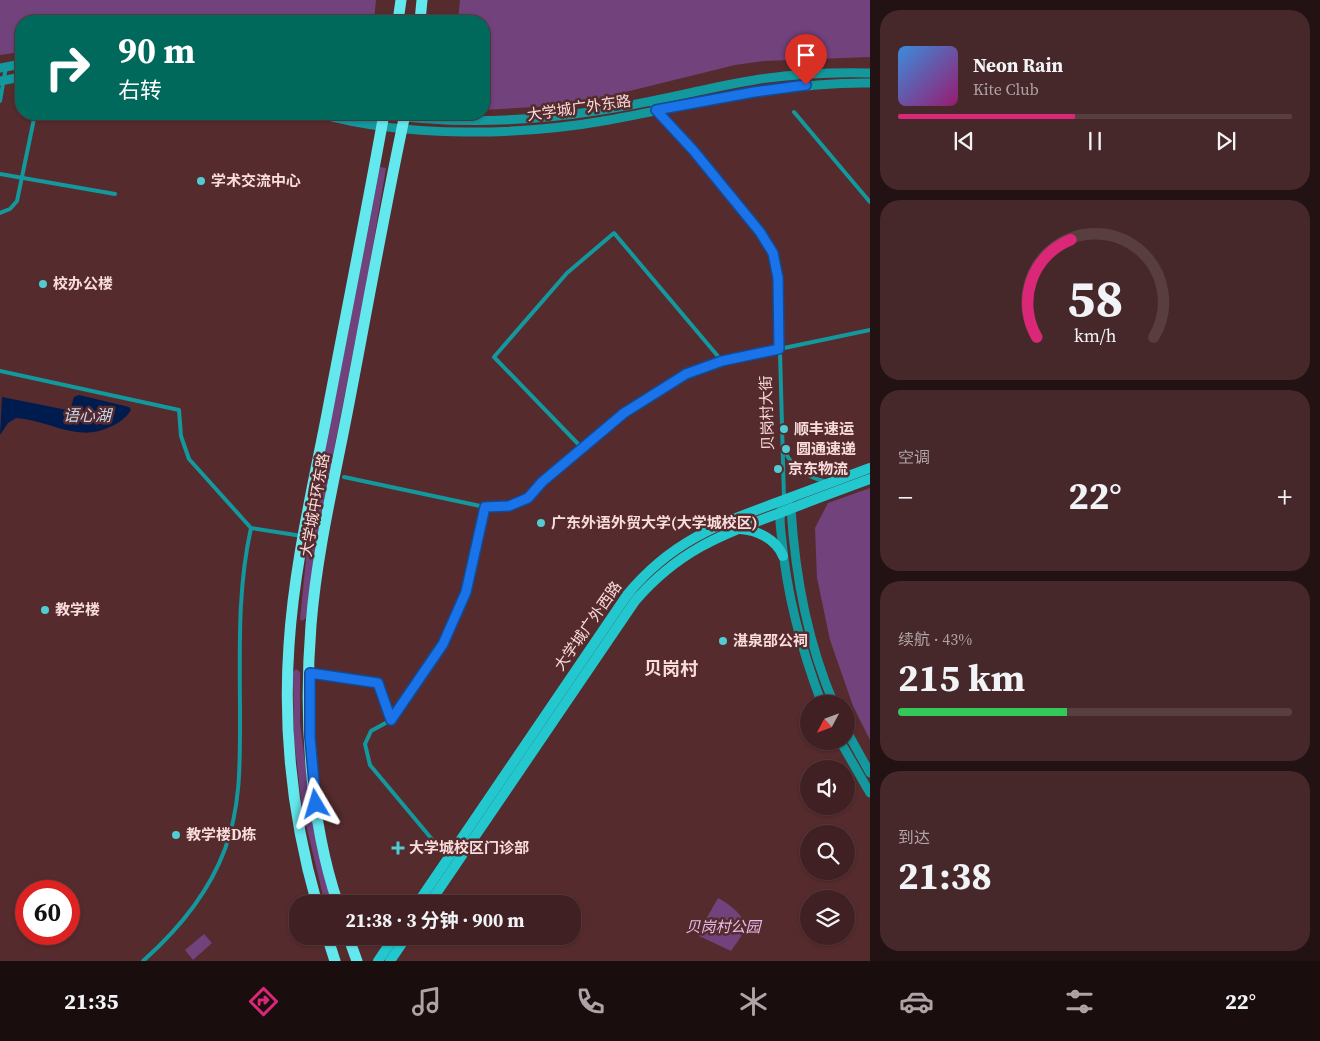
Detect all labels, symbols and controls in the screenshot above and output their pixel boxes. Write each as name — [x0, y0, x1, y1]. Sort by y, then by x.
text: 90 m — [118, 27, 195, 75]
pin — [785, 34, 827, 85]
icon: right — [35, 35, 100, 100]
icon: arrive — [792, 41, 820, 69]
text: Neon Rain — [973, 52, 1063, 78]
text: 右转 — [118, 75, 162, 105]
text: Kite Club — [973, 78, 1039, 100]
street label: 大学城广外东路 — [525, 90, 632, 125]
icon: previous — [950, 127, 978, 155]
icon: pause — [1081, 127, 1109, 155]
icon: next — [1212, 127, 1240, 155]
place label: 学术交流中心 — [211, 170, 301, 191]
marker: 学术交流中心 — [195, 175, 207, 187]
text: 58 — [1067, 262, 1123, 333]
place label: 校办公楼 — [53, 273, 113, 294]
marker: 校办公楼 — [37, 278, 49, 290]
text: km/h — [1074, 323, 1117, 348]
street label: 贝岗村大街 — [755, 375, 778, 451]
water label: 语心湖 — [63, 404, 114, 426]
place label: 顺丰速运 — [794, 418, 854, 439]
marker: 顺丰速运 — [778, 423, 790, 435]
place label: 圆通速递 — [796, 438, 856, 459]
marker: 圆通速递 — [780, 443, 792, 455]
text: 空调 — [898, 446, 930, 468]
street label: 大学城中环东路 — [295, 451, 334, 558]
place label: 京东物流 — [788, 458, 848, 479]
marker: 京东物流 — [772, 463, 784, 475]
text: 22° — [1068, 470, 1122, 522]
text: − — [898, 478, 913, 516]
text: + — [1277, 478, 1292, 516]
place label: 广东外语外贸大学(大学城校区) — [551, 512, 757, 533]
marker: 广东外语外贸大学(大学城校区) — [535, 517, 547, 529]
street label: 大学城广外西路 — [549, 577, 626, 675]
place label: 教学楼 — [55, 599, 100, 620]
marker: 教学楼 — [39, 604, 51, 616]
text: 续航 · 43% — [898, 628, 972, 650]
place label: 湛泉邵公祠 — [733, 630, 808, 651]
marker: 湛泉邵公祠 — [717, 635, 729, 647]
text: 215 km — [898, 652, 1025, 704]
district label: 贝岗村 — [644, 656, 698, 681]
north arrow — [800, 695, 855, 750]
map controls — [800, 695, 855, 945]
button: sound — [800, 760, 855, 815]
position arrow — [289, 777, 341, 829]
place label: 教学楼D栋 — [186, 824, 257, 845]
button: search — [800, 825, 855, 880]
text: 到达 — [898, 826, 930, 848]
marker: 教学楼D栋 — [170, 829, 182, 841]
place label: 大学城校区门诊部 — [409, 837, 529, 858]
marker: 大学城校区门诊部 — [391, 841, 405, 855]
text: 21:38 — [898, 850, 992, 902]
speed limit sign: 60 — [15, 880, 80, 945]
button: layers — [800, 890, 855, 945]
text: 21:38 · 3 分钟 · 900 m — [345, 907, 525, 933]
park label: 贝岗村公园 — [685, 916, 762, 937]
icon: directions — [246, 984, 281, 1019]
icon: music — [409, 984, 444, 1019]
icon: phone — [573, 984, 608, 1019]
icon: climate — [736, 984, 771, 1019]
icon: car — [899, 984, 934, 1019]
icon: filters — [1062, 984, 1097, 1019]
text: 21:35 — [64, 986, 118, 1016]
text: 22° — [1225, 986, 1256, 1016]

